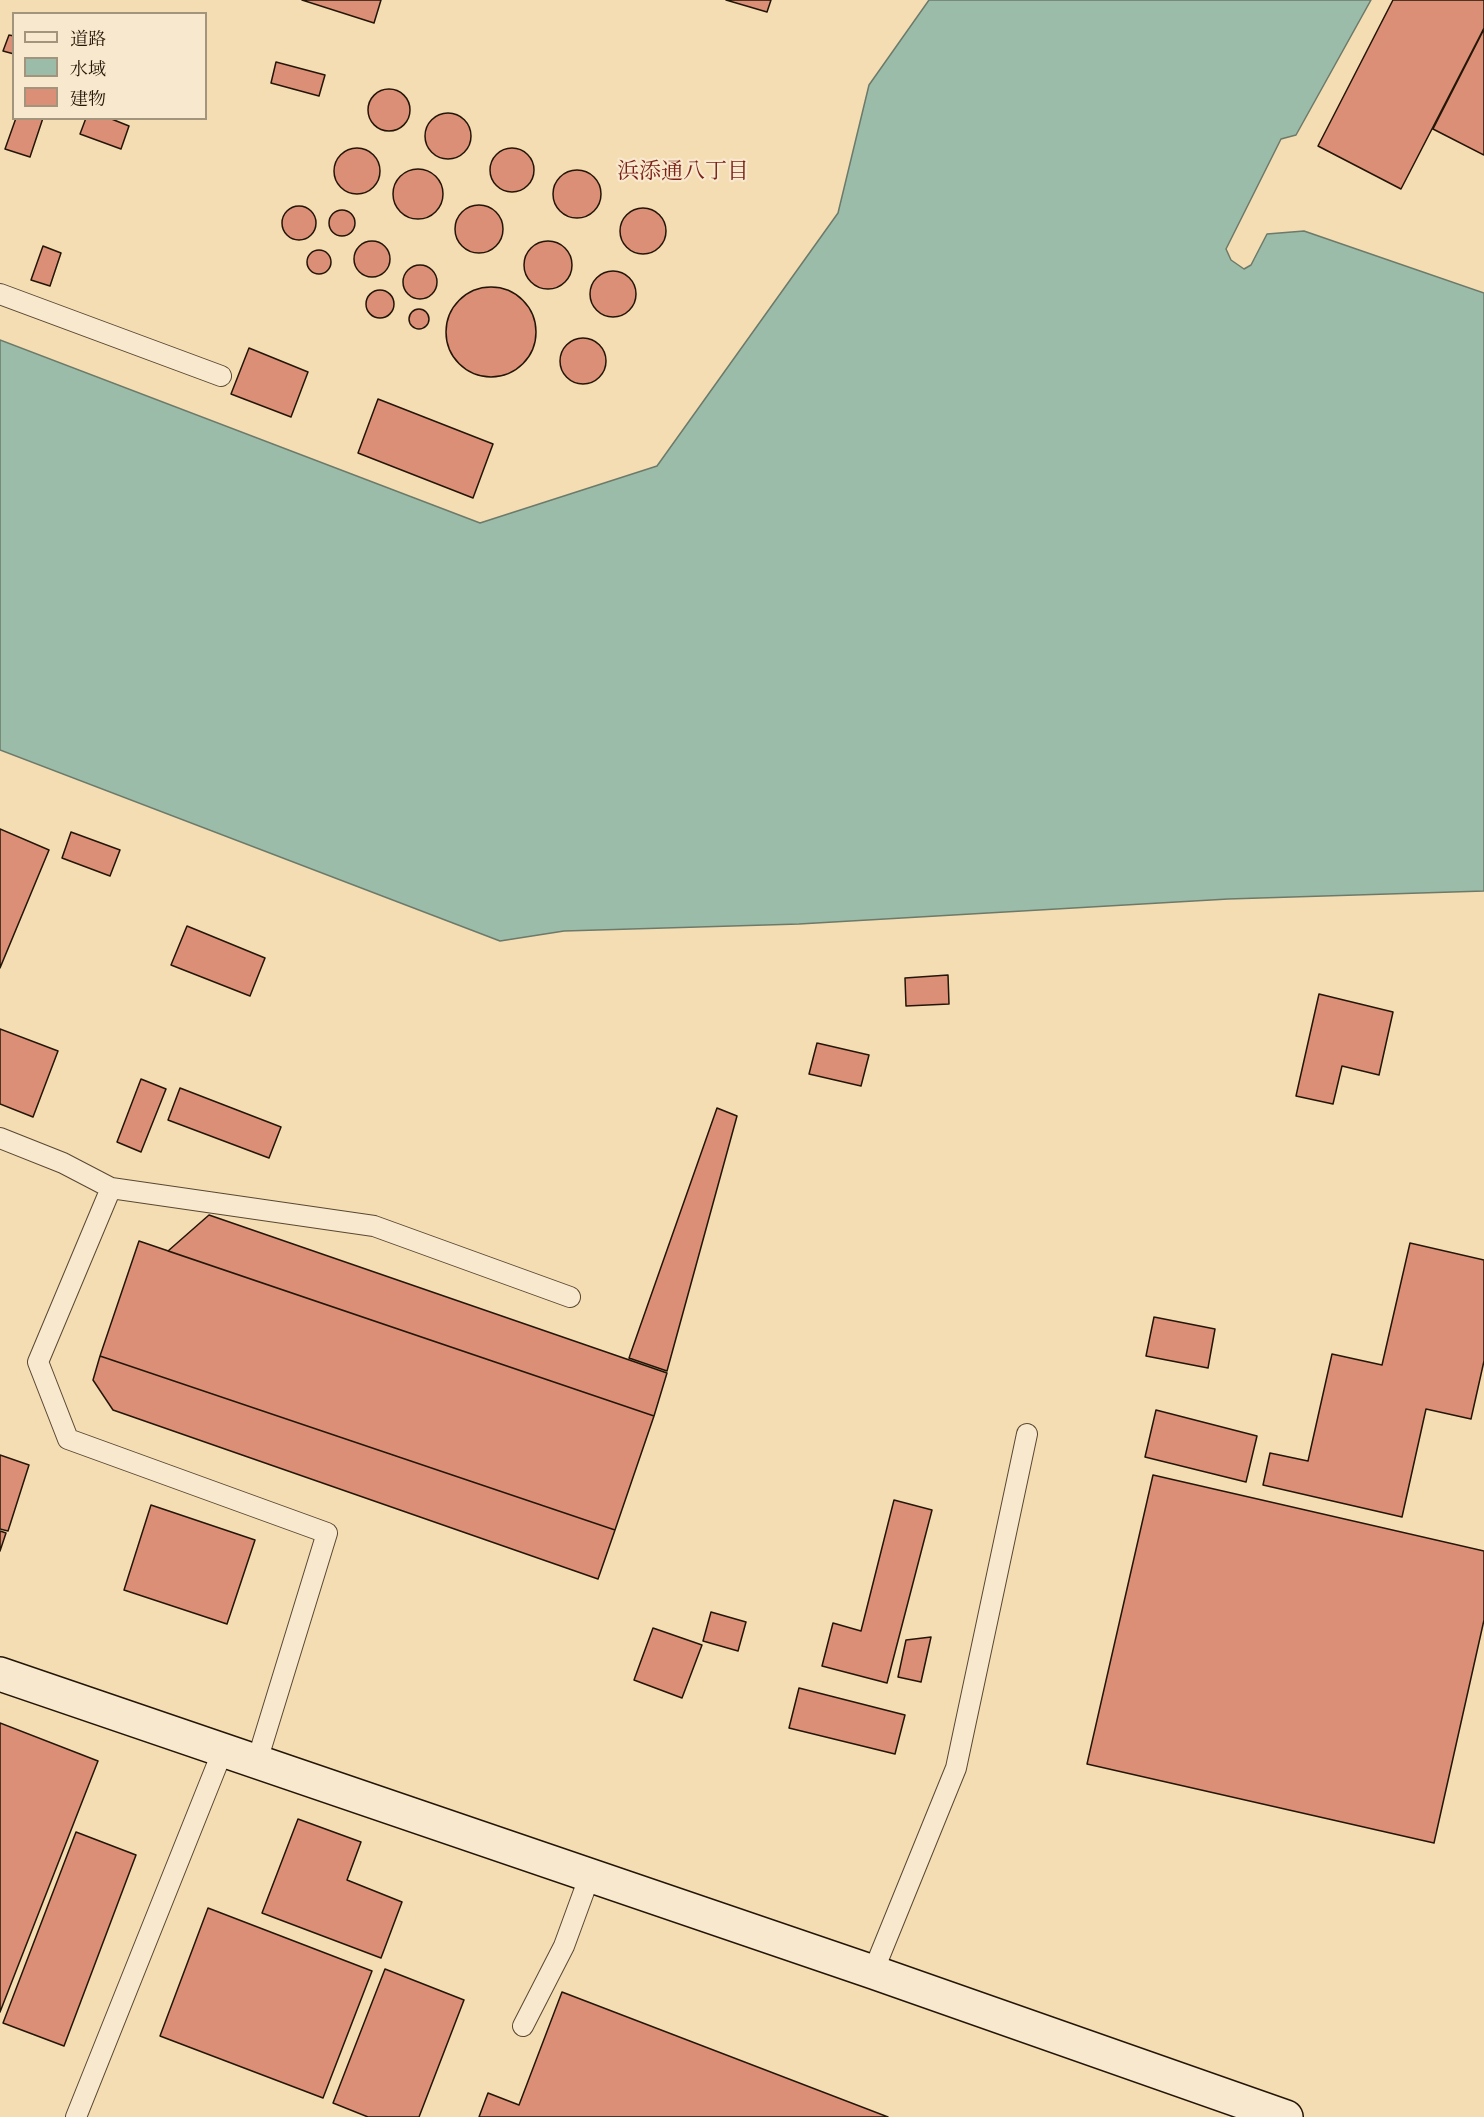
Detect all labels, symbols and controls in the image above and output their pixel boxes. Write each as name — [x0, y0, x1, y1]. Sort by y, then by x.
legend — [12, 12, 207, 120]
text: 道路 — [70, 28, 106, 50]
text: 水域 — [70, 58, 106, 80]
text: 建物 — [70, 88, 106, 110]
district label: 浜添通八丁目 — [617, 159, 749, 185]

